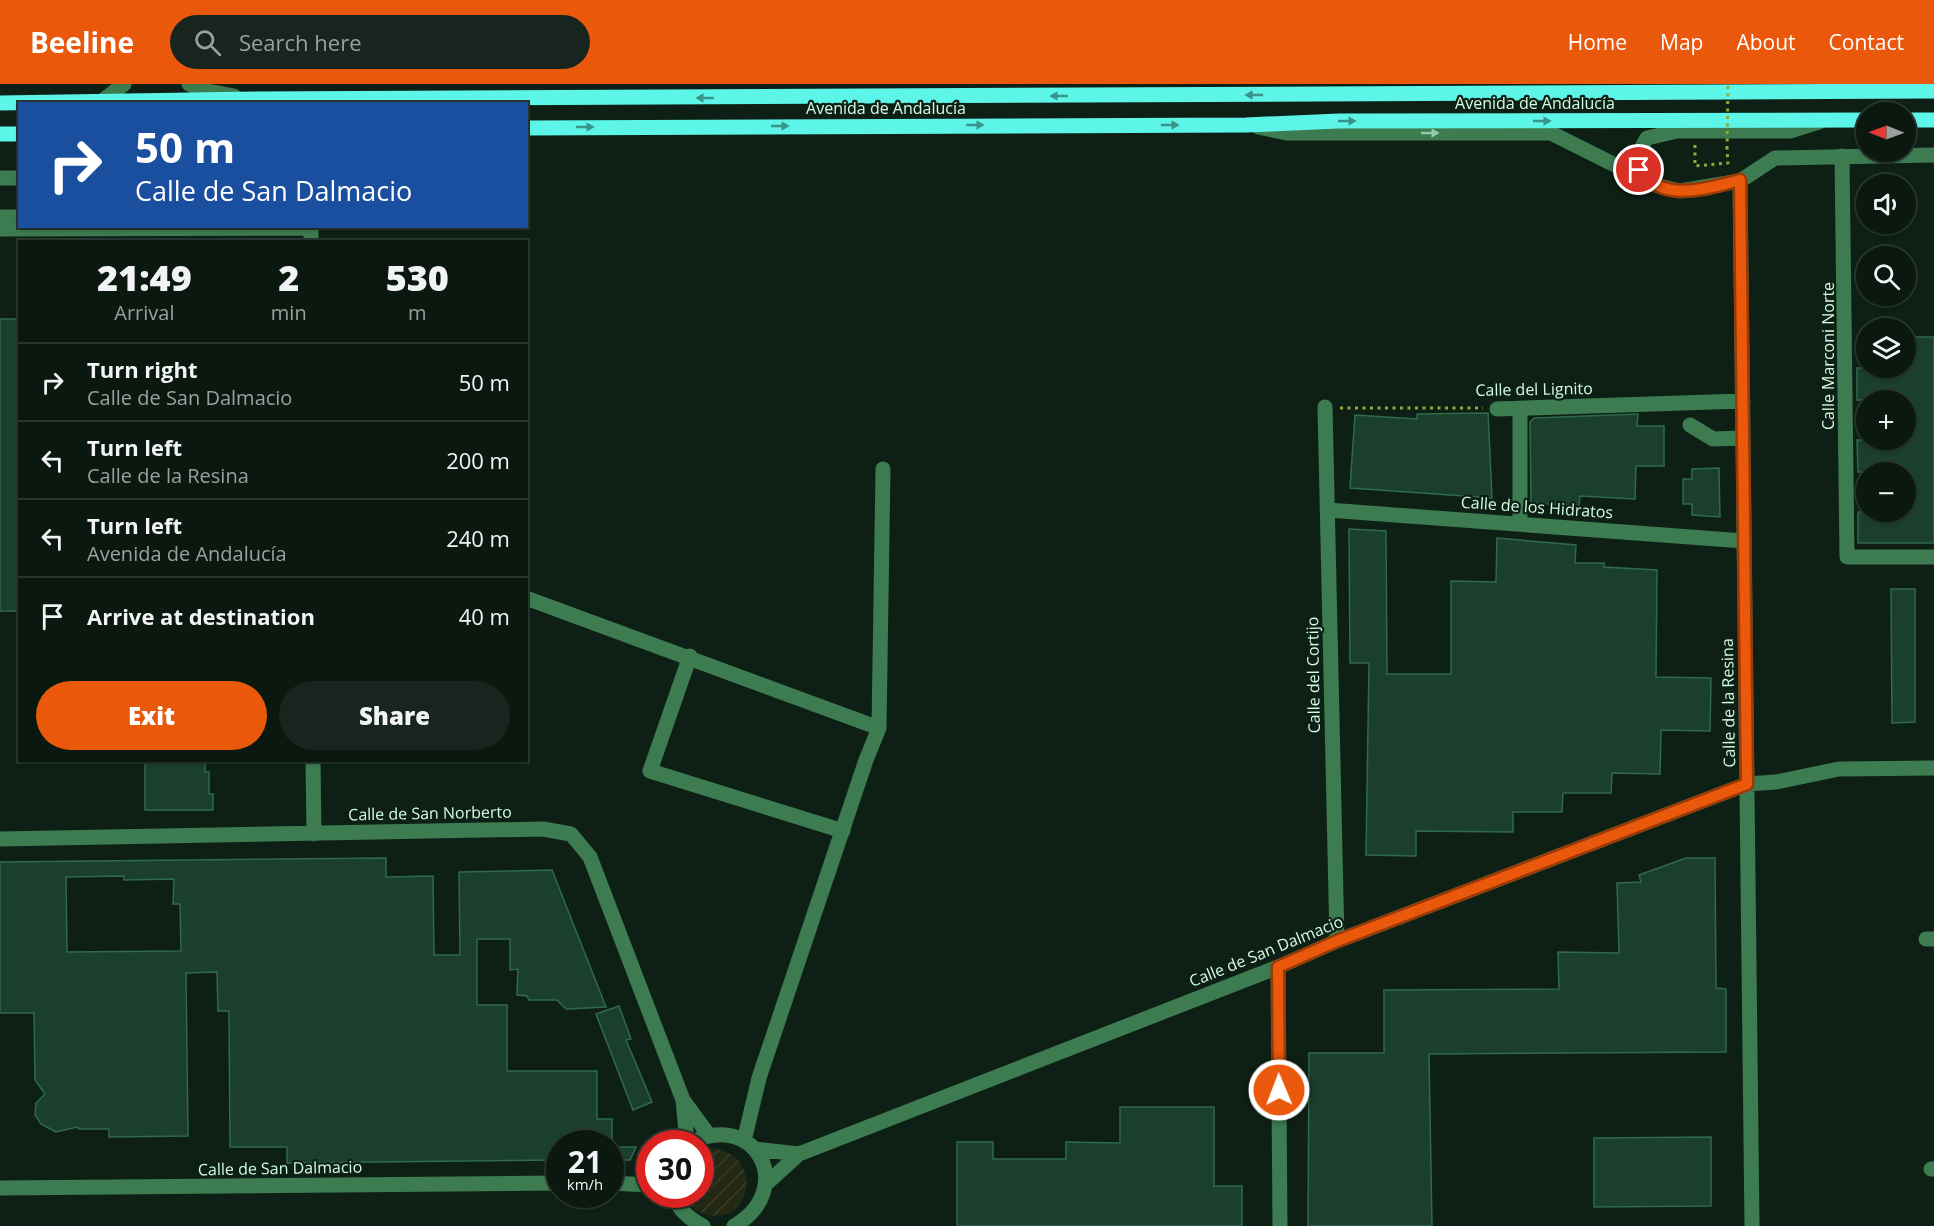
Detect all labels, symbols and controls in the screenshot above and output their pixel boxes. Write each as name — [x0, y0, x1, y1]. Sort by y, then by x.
search box — [170, 15, 590, 69]
text: Beeline — [30, 23, 134, 61]
icon: search — [191, 26, 224, 59]
text: Search here — [239, 27, 362, 57]
text: Home — [1568, 28, 1627, 56]
text: Map — [1660, 28, 1703, 56]
text: About — [1736, 28, 1796, 56]
text: Contact — [1829, 28, 1904, 56]
one-way arrow — [1244, 90, 1263, 100]
one-way arrow — [1049, 91, 1068, 101]
street label: Avenida de Andalucía — [1455, 92, 1615, 114]
one-way arrow — [696, 93, 715, 103]
street label: Avenida de Andalucía — [806, 97, 966, 119]
north arrow — [1856, 102, 1916, 162]
map controls — [1856, 102, 1916, 522]
one-way arrow — [1337, 116, 1356, 126]
one-way arrow — [1532, 116, 1551, 126]
text: 50 m — [135, 118, 235, 175]
one-way arrow — [1160, 120, 1179, 130]
one-way arrow — [770, 121, 789, 131]
one-way arrow — [965, 121, 984, 130]
one-way arrow — [575, 122, 594, 132]
icon: right — [36, 126, 114, 204]
one-way arrow — [1420, 128, 1439, 138]
pin — [1613, 144, 1664, 195]
icon: arrive — [1622, 153, 1655, 186]
text: Calle de San Dalmacio — [135, 172, 412, 209]
button: sound — [1856, 174, 1916, 234]
button: search — [1856, 246, 1916, 306]
text: 21:49 — [97, 253, 192, 302]
text: 2 — [278, 253, 299, 302]
text: 530 — [386, 253, 449, 302]
street label: Calle Marconi Norte — [1817, 282, 1839, 430]
text: Arrival — [114, 299, 175, 326]
text: min — [271, 299, 307, 326]
text: m — [408, 299, 427, 326]
button: layers — [1856, 318, 1916, 378]
text: Turn right — [87, 354, 198, 384]
icon: right — [36, 366, 69, 399]
text: 50 m — [459, 367, 510, 397]
street label: Calle del Lignito — [1475, 377, 1593, 401]
text: Calle de San Dalmacio — [87, 384, 292, 411]
button: + — [1856, 390, 1916, 450]
text: Turn left — [87, 432, 182, 462]
icon: left — [36, 444, 69, 477]
text: 200 m — [446, 445, 510, 475]
text: Calle de la Resina — [87, 462, 249, 489]
button: − — [1856, 462, 1916, 522]
street label: Calle de los Hidratos — [1460, 491, 1614, 523]
text: Turn left — [87, 510, 182, 540]
icon: left — [36, 522, 69, 555]
text: 240 m — [446, 523, 510, 553]
text: Avenida de Andalucía — [87, 540, 287, 567]
icon: arrive — [36, 600, 69, 633]
text: Arrive at destination — [87, 601, 315, 631]
text: 40 m — [459, 601, 510, 631]
street label: Calle del Cortijo — [1301, 616, 1325, 734]
street label: Calle de la Resina — [1716, 638, 1740, 768]
button: Exit — [36, 681, 267, 750]
button: Share — [279, 681, 510, 750]
street label: Calle de San Norberto — [348, 801, 512, 825]
street label: Calle de San Dalmacio — [1186, 910, 1346, 992]
position arrow — [1247, 1058, 1311, 1122]
speed limit sign: 30 — [636, 1130, 714, 1208]
text: 21 — [568, 1141, 602, 1182]
street label: Calle de San Dalmacio — [198, 1156, 362, 1180]
text: km/h — [567, 1174, 603, 1194]

